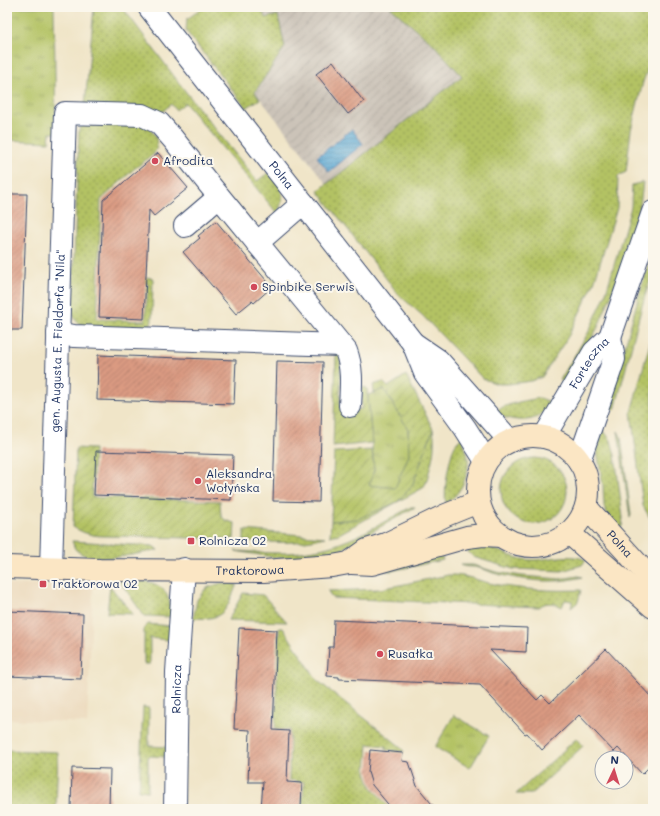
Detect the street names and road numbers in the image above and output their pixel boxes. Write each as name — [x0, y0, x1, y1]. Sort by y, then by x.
street label: Polna — [266, 157, 298, 192]
street label: gen. Augusta E. Fieldorfa "Nila" — [46, 249, 68, 433]
street label: Forteczna — [565, 333, 612, 392]
street label: Polna — [604, 526, 637, 560]
street label: Traktorowa — [215, 561, 285, 578]
street label: Rolnicza — [167, 664, 185, 714]

